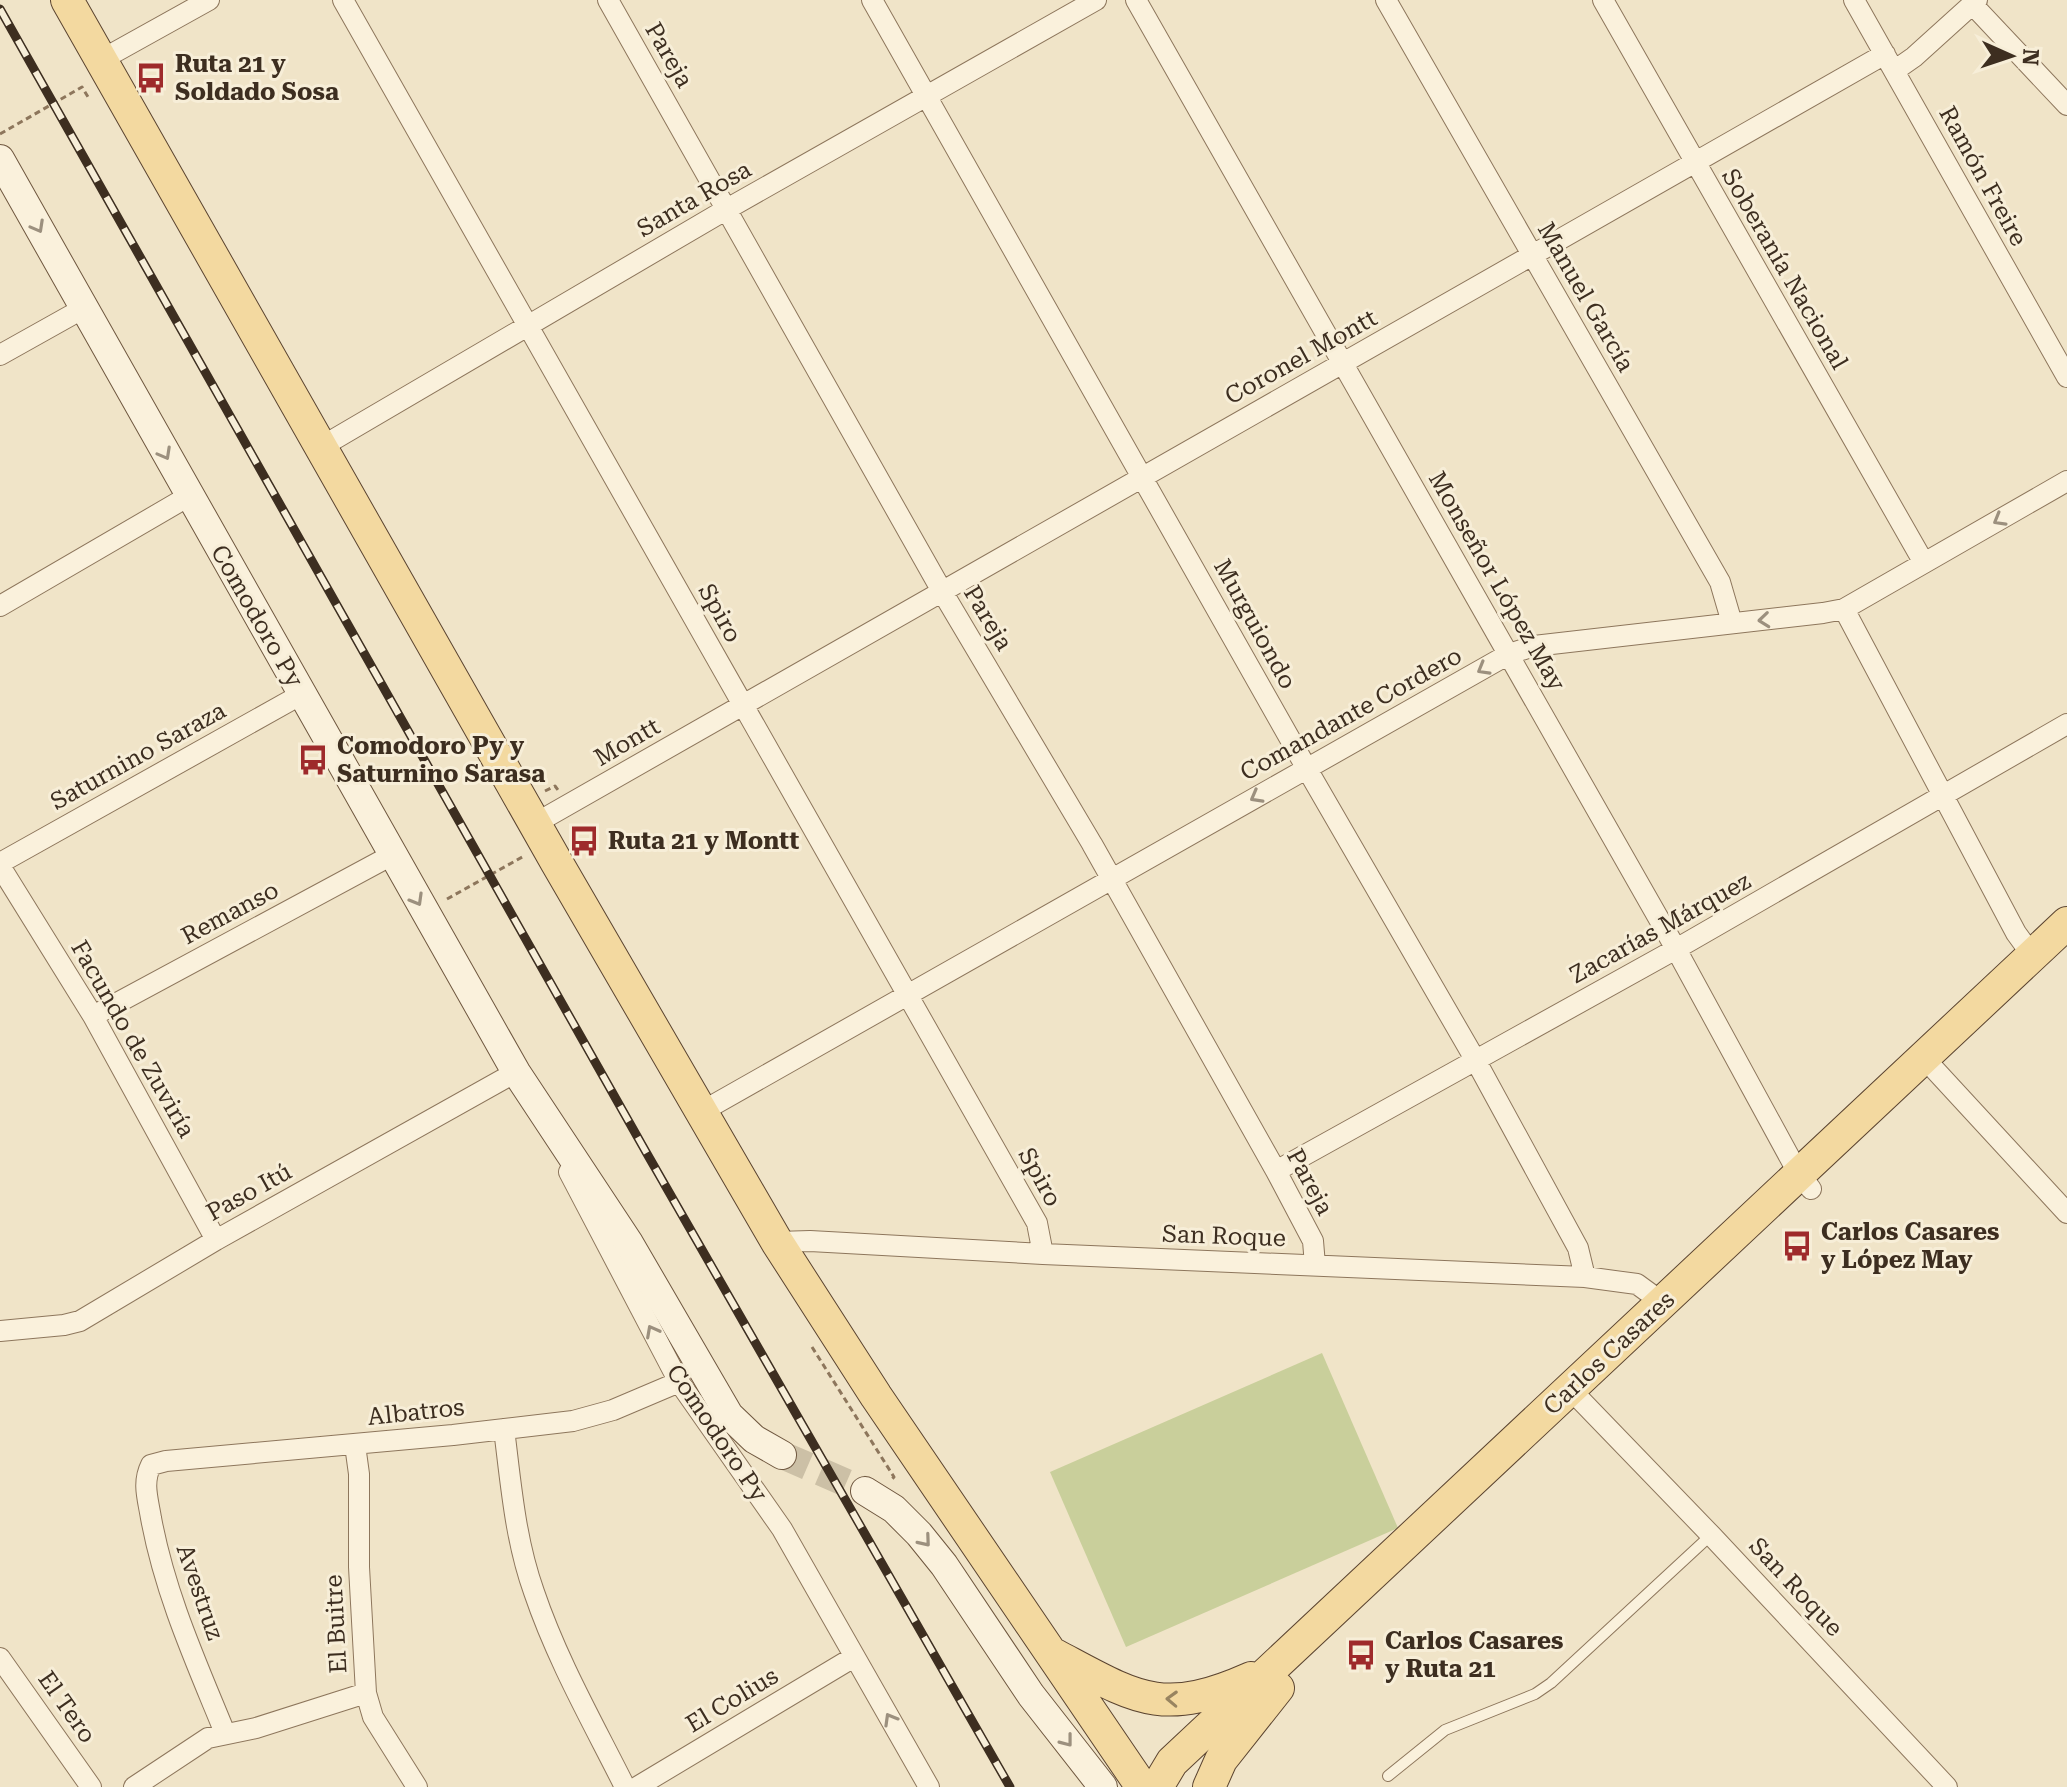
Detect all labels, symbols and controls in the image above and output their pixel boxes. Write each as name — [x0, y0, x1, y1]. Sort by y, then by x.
north arrow — [1971, 16, 2051, 96]
street label: Pareja — [639, 17, 699, 93]
text: N — [2018, 48, 2043, 66]
place label: Ruta 21 y Soldado Sosa — [175, 50, 339, 106]
bus stop icon: Ruta 21 y Soldado Sosa — [134, 61, 168, 95]
street label: Ramón Freire — [1933, 101, 2033, 251]
street label: Santa Rosa — [632, 155, 756, 243]
street label: Soberanía Nacional — [1716, 164, 1854, 374]
street label: Manuel García — [1532, 217, 1640, 377]
one-way arrow — [28, 218, 44, 233]
street label: Coronel Montt — [1220, 304, 1382, 410]
one-way arrow — [156, 446, 171, 460]
street label: Monseñor López May — [1423, 466, 1572, 696]
one-way arrow — [1993, 510, 2008, 526]
street label: Comodoro Py — [205, 540, 309, 693]
street label: Murguiondo — [1208, 554, 1302, 694]
street label: Spiro — [693, 579, 747, 647]
street label: Pareja — [958, 581, 1018, 655]
one-way arrow — [1757, 611, 1770, 628]
street label: Comandante Cordero — [1235, 641, 1467, 787]
one-way arrow — [1477, 659, 1491, 675]
street label: Saturnino Saraza — [45, 696, 231, 816]
street label: Montt — [589, 712, 665, 772]
place label: Comodoro Py y Saturnino Sarasa — [337, 732, 545, 788]
bus stop icon: Comodoro Py y Saturnino Sarasa — [296, 743, 330, 777]
one-way arrow — [1250, 787, 1265, 803]
bus stop icon: Ruta 21 y Montt — [567, 824, 601, 858]
place label: Ruta 21 y Montt — [608, 827, 799, 855]
street label: Zacarías Márquez — [1565, 867, 1755, 989]
street label: Remanso — [177, 876, 283, 950]
one-way arrow — [407, 891, 423, 905]
street label: Facundo de Zuviría — [65, 936, 201, 1142]
street label: Spiro — [1013, 1143, 1067, 1211]
street label: Pareja — [1281, 1144, 1339, 1220]
street label: Paso Itú — [202, 1157, 296, 1227]
place label: Carlos Casares y López May — [1821, 1218, 1999, 1274]
street label: San Roque — [1161, 1220, 1287, 1252]
bus stop icon: Carlos Casares y López May — [1780, 1229, 1814, 1263]
street label: Carlos Casares — [1538, 1285, 1680, 1421]
one-way arrow — [647, 1325, 662, 1339]
street label: Comodoro Py — [661, 1359, 774, 1508]
street label: Albatros — [366, 1393, 466, 1431]
one-way arrow — [915, 1532, 930, 1546]
street label: San Roque — [1743, 1532, 1849, 1642]
street label: Avestruz — [171, 1541, 229, 1643]
street label: El Buitre — [319, 1574, 353, 1674]
place label: Carlos Casares y Ruta 21 — [1385, 1627, 1563, 1683]
bus stop icon: Carlos Casares y Ruta 21 — [1344, 1638, 1378, 1672]
street label: El Colius — [681, 1662, 783, 1738]
street label: El Tero — [32, 1666, 102, 1748]
one-way arrow — [1165, 1691, 1178, 1708]
one-way arrow — [884, 1714, 900, 1728]
one-way arrow — [1057, 1732, 1071, 1747]

